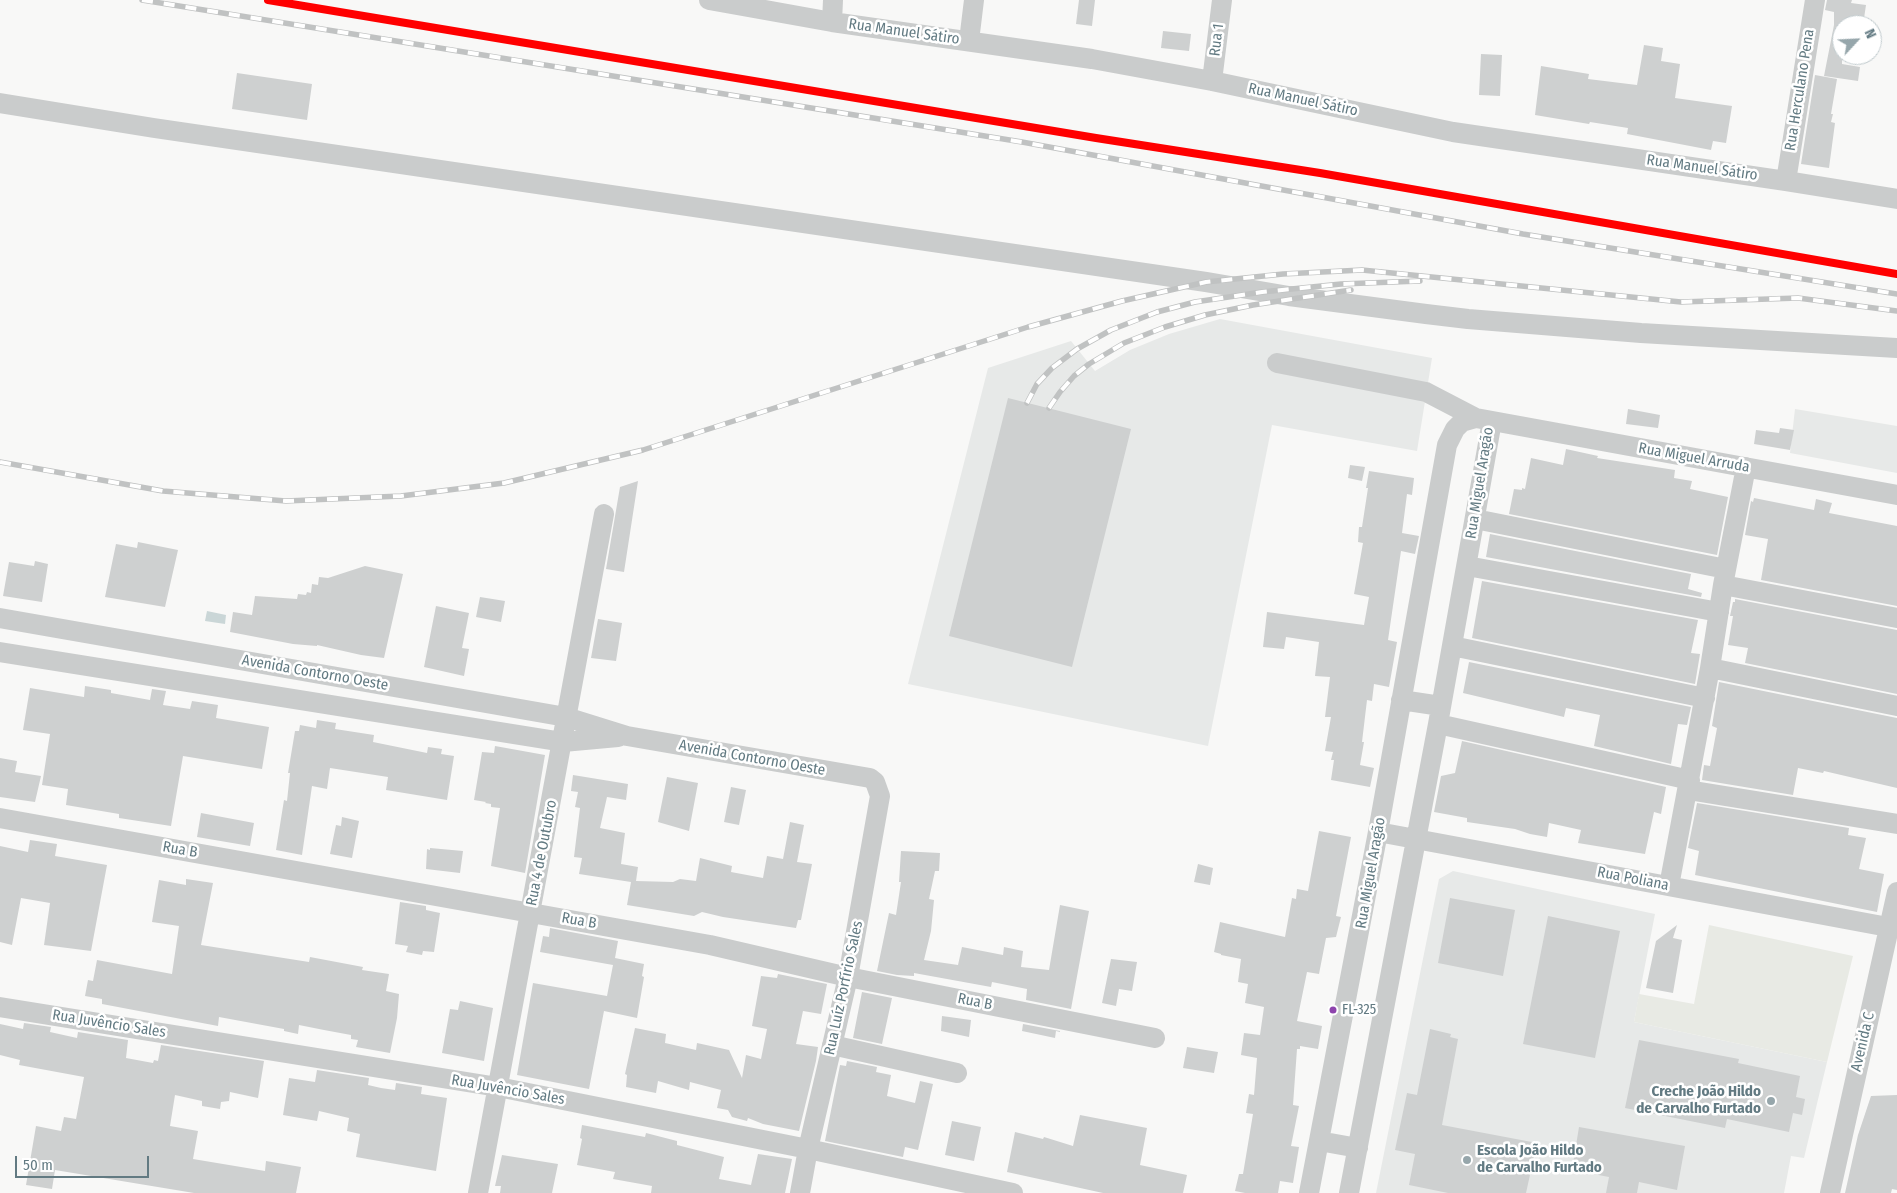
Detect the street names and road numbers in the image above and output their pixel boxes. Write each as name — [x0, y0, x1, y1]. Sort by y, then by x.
street label: Rua Manuel Sátiro — [847, 15, 961, 49]
street label: Rua 1 — [1206, 23, 1228, 57]
street label: Rua Herculano Pena — [1781, 28, 1819, 152]
street label: Rua Manuel Sátiro — [1246, 80, 1360, 120]
street label: Rua Manuel Sátiro — [1645, 151, 1759, 185]
street label: Rua Miguel Aragão — [1462, 426, 1498, 540]
street label: Rua Miguel Arruda — [1637, 439, 1751, 477]
street label: Avenida Contorno Oeste — [241, 651, 389, 695]
street label: Avenida Contorno Oeste — [678, 736, 826, 780]
street label: Rua 4 de Outubro — [523, 799, 561, 907]
street label: Rua Miguel Aragão — [1352, 816, 1390, 930]
street label: Rua B — [161, 838, 199, 862]
street label: Rua Poliana — [1596, 863, 1670, 895]
street label: Rua B — [560, 909, 598, 933]
street label: Rua Luíz Porfírio Sales — [821, 919, 867, 1057]
street label: Rua B — [956, 990, 994, 1014]
street label: Rua Juvêncio Sales — [51, 1006, 167, 1042]
street label: Avenida C — [1847, 1011, 1879, 1073]
street label: Rua Juvêncio Sales — [450, 1071, 566, 1109]

